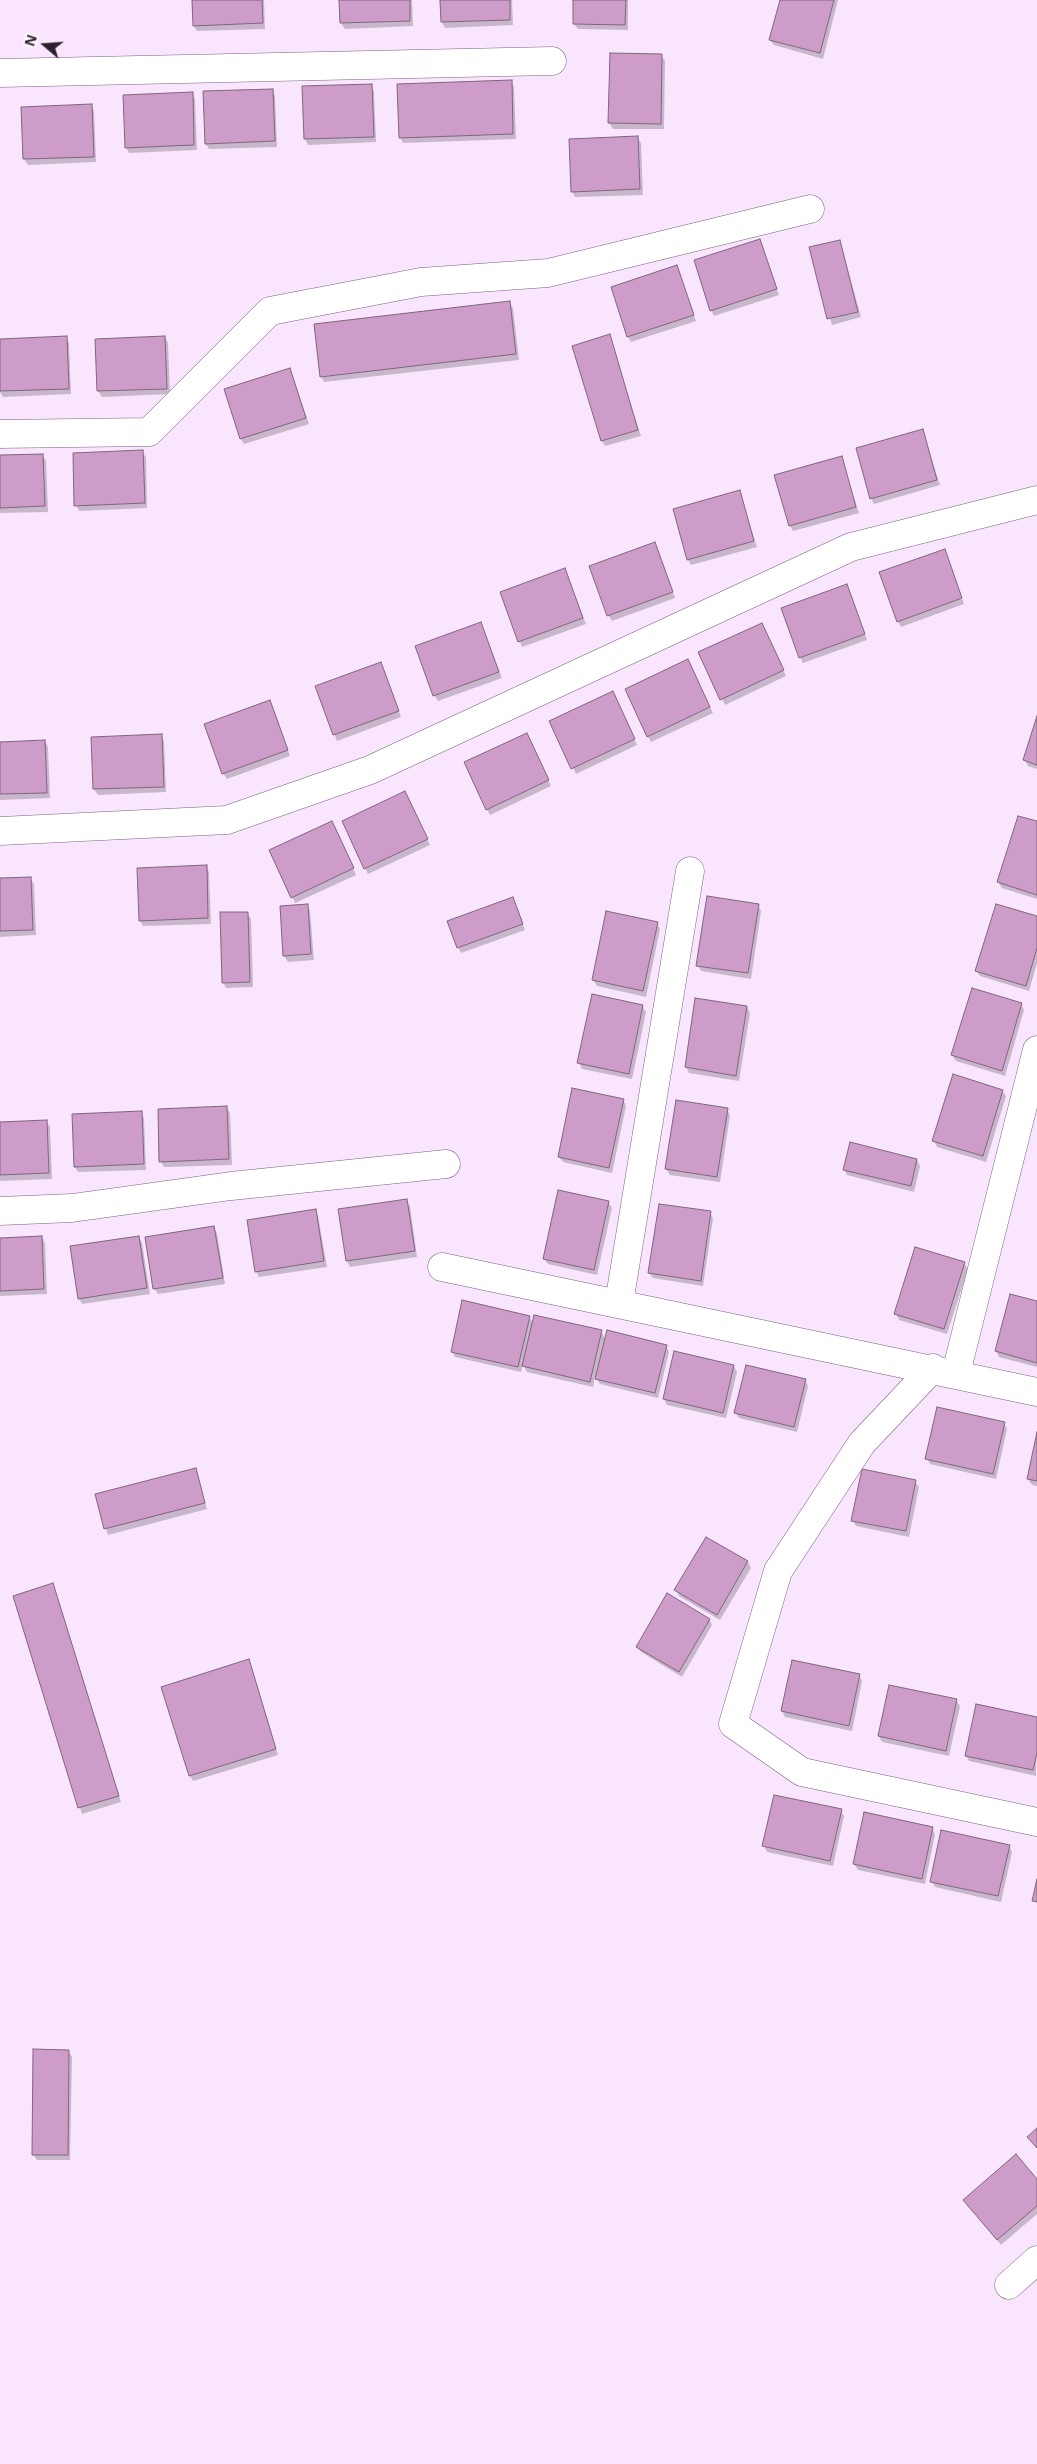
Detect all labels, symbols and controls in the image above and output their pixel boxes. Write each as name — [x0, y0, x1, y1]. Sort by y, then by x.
north arrow — [20, 20, 70, 70]
text: N — [19, 32, 41, 49]

